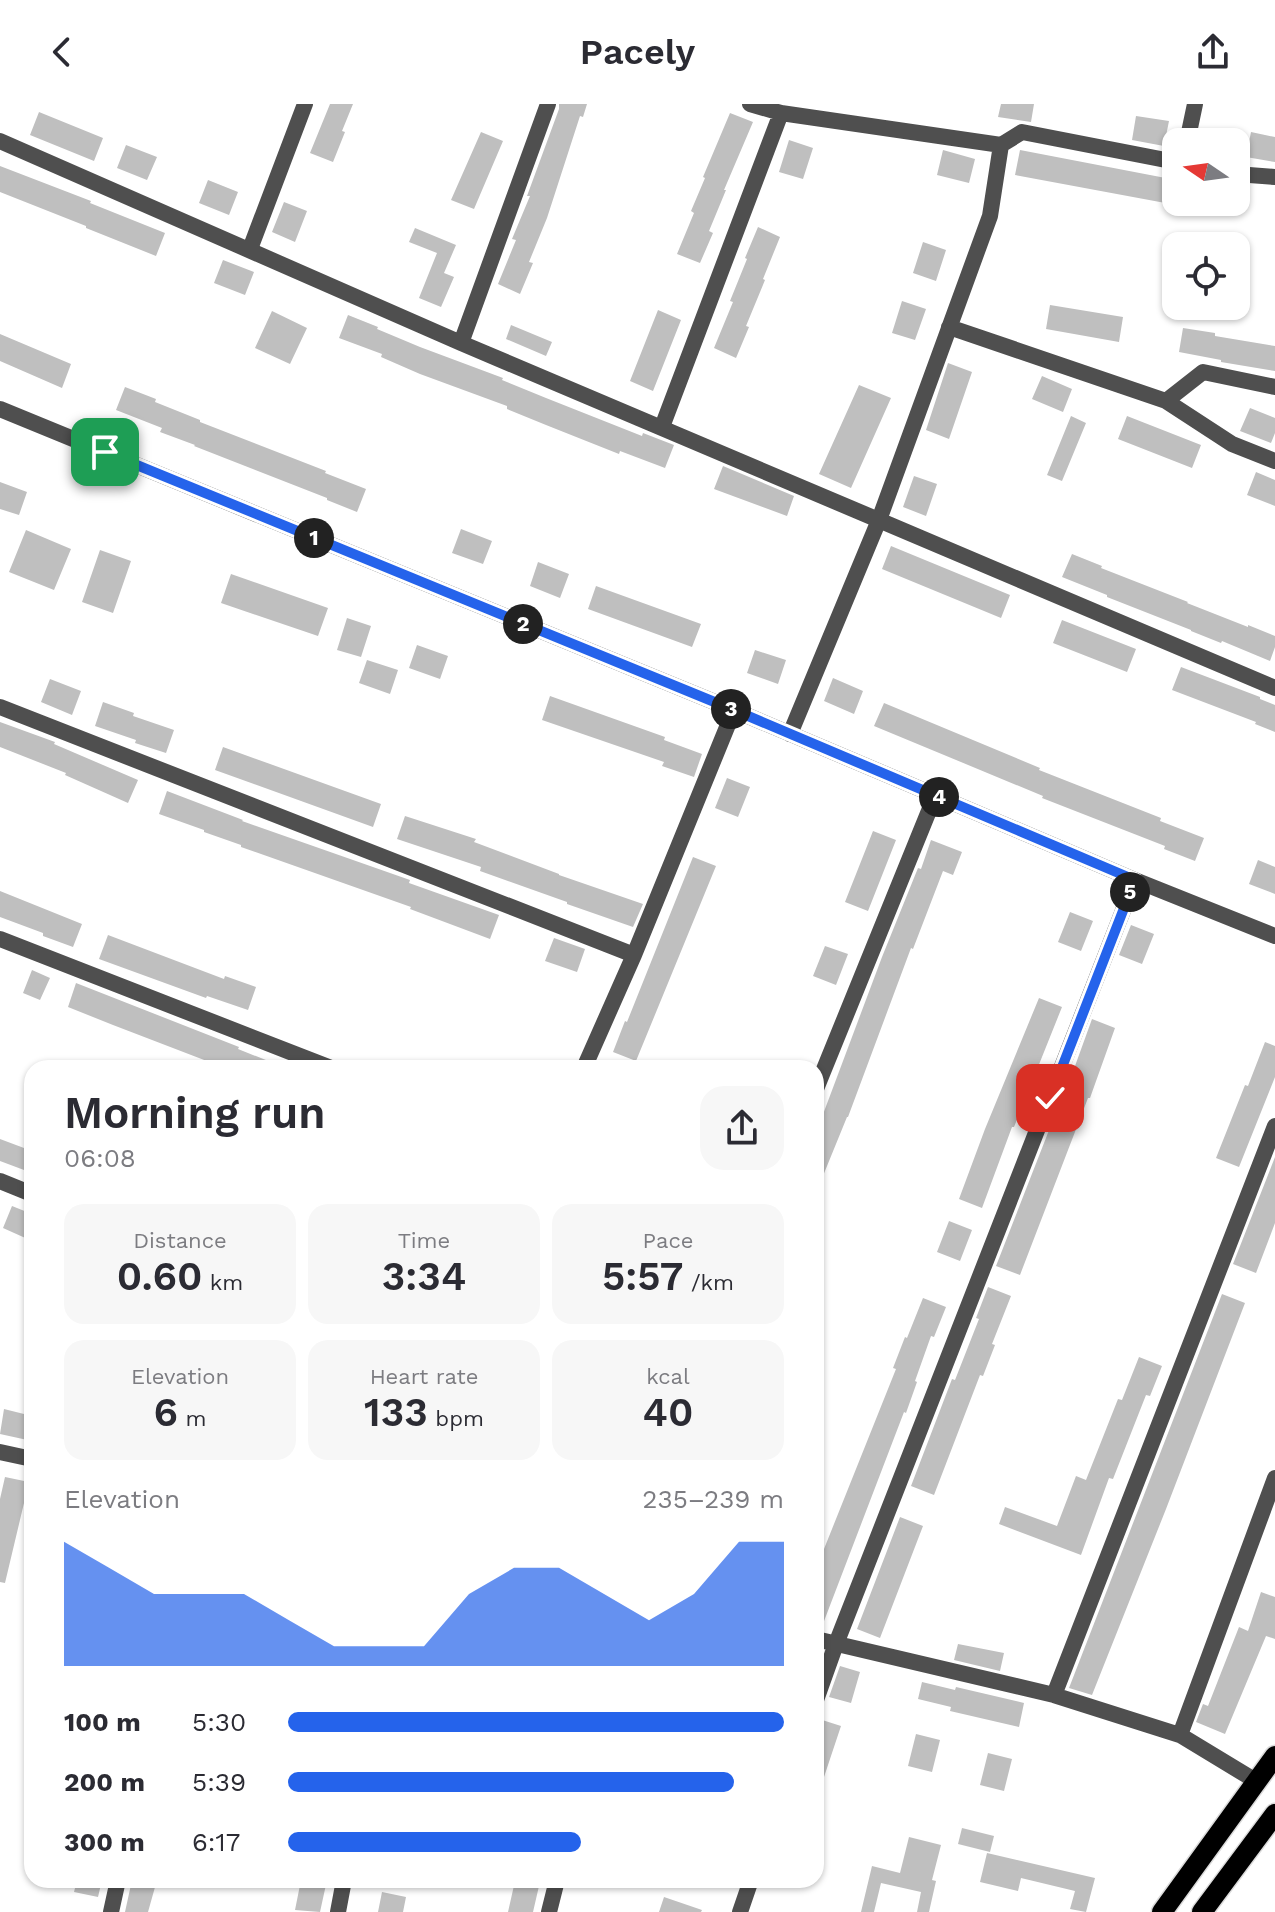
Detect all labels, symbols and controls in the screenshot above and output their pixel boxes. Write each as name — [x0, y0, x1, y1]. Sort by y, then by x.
icon: back — [40, 30, 84, 74]
icon: share — [1191, 30, 1235, 74]
text: Pacely — [580, 31, 695, 73]
north arrow — [1162, 128, 1250, 216]
map controls — [1162, 128, 1250, 320]
button: locate — [1162, 232, 1250, 320]
pin — [71, 418, 139, 486]
icon: arrive — [83, 430, 127, 474]
pin: 1 — [294, 518, 334, 558]
text: 1 — [309, 525, 319, 550]
pin: 2 — [503, 604, 543, 644]
text: 2 — [516, 611, 530, 636]
pin: 3 — [711, 689, 751, 729]
text: 3 — [724, 696, 738, 721]
pin: 4 — [919, 777, 959, 817]
text: 4 — [932, 784, 946, 809]
pin: 5 — [1110, 872, 1150, 912]
text: 5 — [1124, 879, 1136, 904]
pin — [1016, 1064, 1084, 1132]
icon: check — [1028, 1076, 1072, 1120]
button: share — [700, 1086, 784, 1170]
text: Morning run — [64, 1087, 325, 1139]
text: 06:08 — [64, 1143, 136, 1173]
text: Distance — [133, 1228, 227, 1253]
text: Time — [398, 1228, 450, 1253]
text: Pace — [643, 1228, 693, 1253]
text: 0.60 — [117, 1253, 202, 1300]
text: 3:34 — [382, 1253, 466, 1300]
text: 5:57 — [602, 1253, 683, 1300]
text: km — [202, 1270, 243, 1295]
text: /km — [683, 1270, 734, 1295]
text: Elevation — [131, 1364, 229, 1389]
text: Heart rate — [370, 1364, 478, 1389]
text: kcal — [646, 1364, 690, 1389]
text: 6 — [154, 1389, 178, 1436]
text: 133 — [364, 1389, 428, 1436]
text: 40 — [643, 1389, 693, 1436]
text: m — [178, 1406, 207, 1431]
text: bpm — [428, 1406, 484, 1431]
text: Elevation — [64, 1484, 180, 1514]
text: 235–239 m — [642, 1484, 784, 1514]
text: 100 m — [64, 1707, 141, 1737]
text: 5:30 — [192, 1707, 246, 1737]
text: 200 m — [64, 1767, 145, 1797]
text: 5:39 — [192, 1767, 246, 1797]
text: 300 m — [64, 1827, 145, 1857]
text: 6:17 — [192, 1827, 240, 1857]

